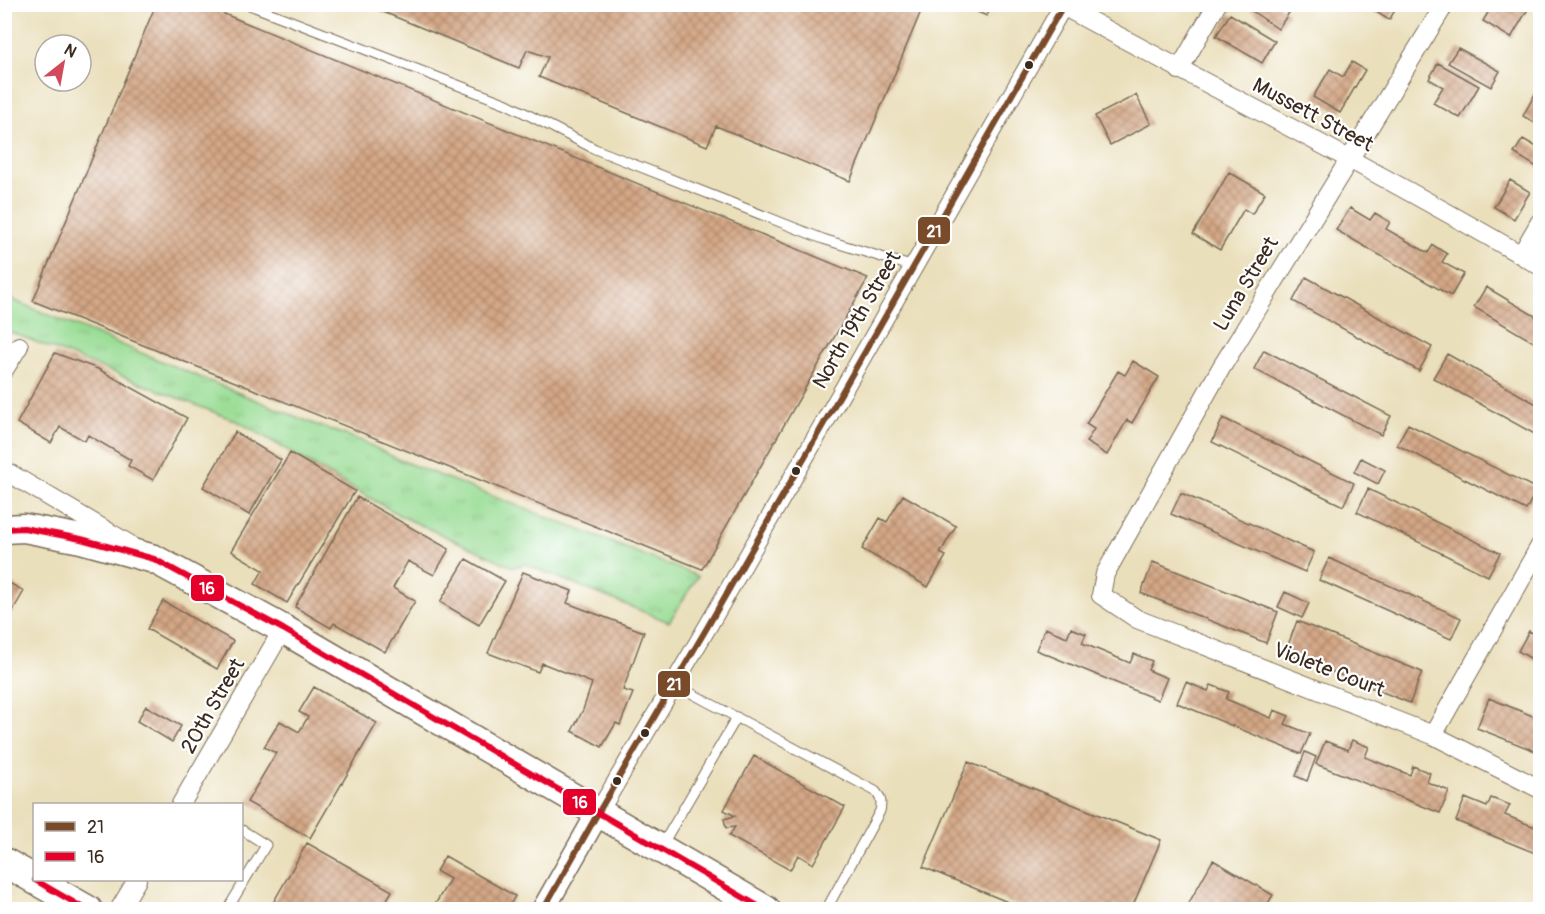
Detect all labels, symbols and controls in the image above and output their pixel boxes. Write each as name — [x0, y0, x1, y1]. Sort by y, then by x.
north arrow — [33, 33, 93, 93]
text: N — [60, 40, 80, 62]
unlabelled marker — [1023, 59, 1035, 71]
street label: Mussett Street — [1248, 72, 1379, 158]
line badge: 21 — [917, 216, 951, 245]
text: 21 — [926, 222, 942, 242]
street label: Luna Street — [1207, 231, 1285, 336]
street label: North 19th Street — [807, 246, 908, 394]
unlabelled marker — [790, 465, 802, 477]
line badge: 16 — [190, 574, 225, 602]
text: 16 — [199, 579, 215, 599]
street label: Violete Court — [1270, 636, 1389, 704]
street label: 20th Street — [175, 653, 251, 759]
line badge: 21 — [657, 670, 691, 698]
text: 21 — [666, 675, 682, 695]
unlabelled marker — [639, 727, 651, 739]
unlabelled marker — [611, 775, 623, 787]
line badge: 16 — [562, 788, 597, 816]
text: 16 — [572, 793, 588, 813]
legend — [33, 803, 243, 881]
text: 21 — [87, 816, 104, 839]
text: 16 — [87, 846, 105, 869]

